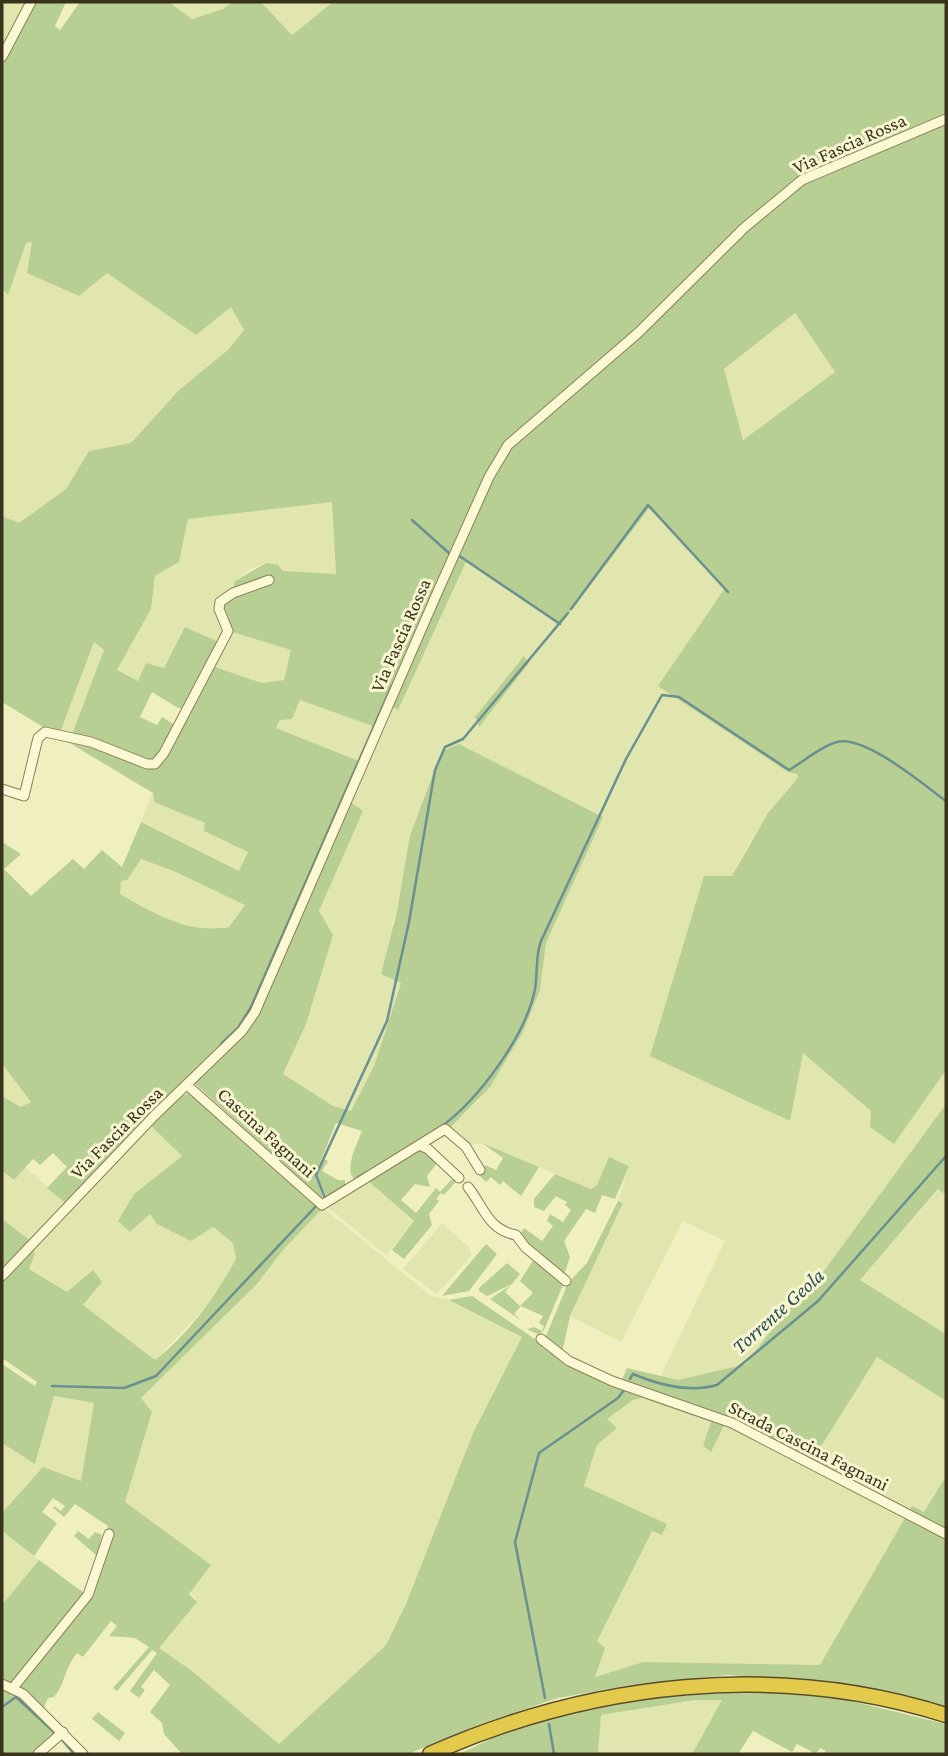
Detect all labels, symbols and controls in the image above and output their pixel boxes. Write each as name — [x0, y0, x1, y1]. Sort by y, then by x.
street label: Via Fascia Rossa — [789, 109, 909, 178]
street label: Via Fascia Rossa — [366, 575, 435, 695]
street label: Via Fascia Rossa — [66, 1082, 167, 1183]
street label: Cascina Fagnani — [214, 1083, 320, 1182]
water label: Torrente Geola — [727, 1263, 829, 1359]
street label: Strada Cascina Fagnani — [725, 1396, 892, 1495]

